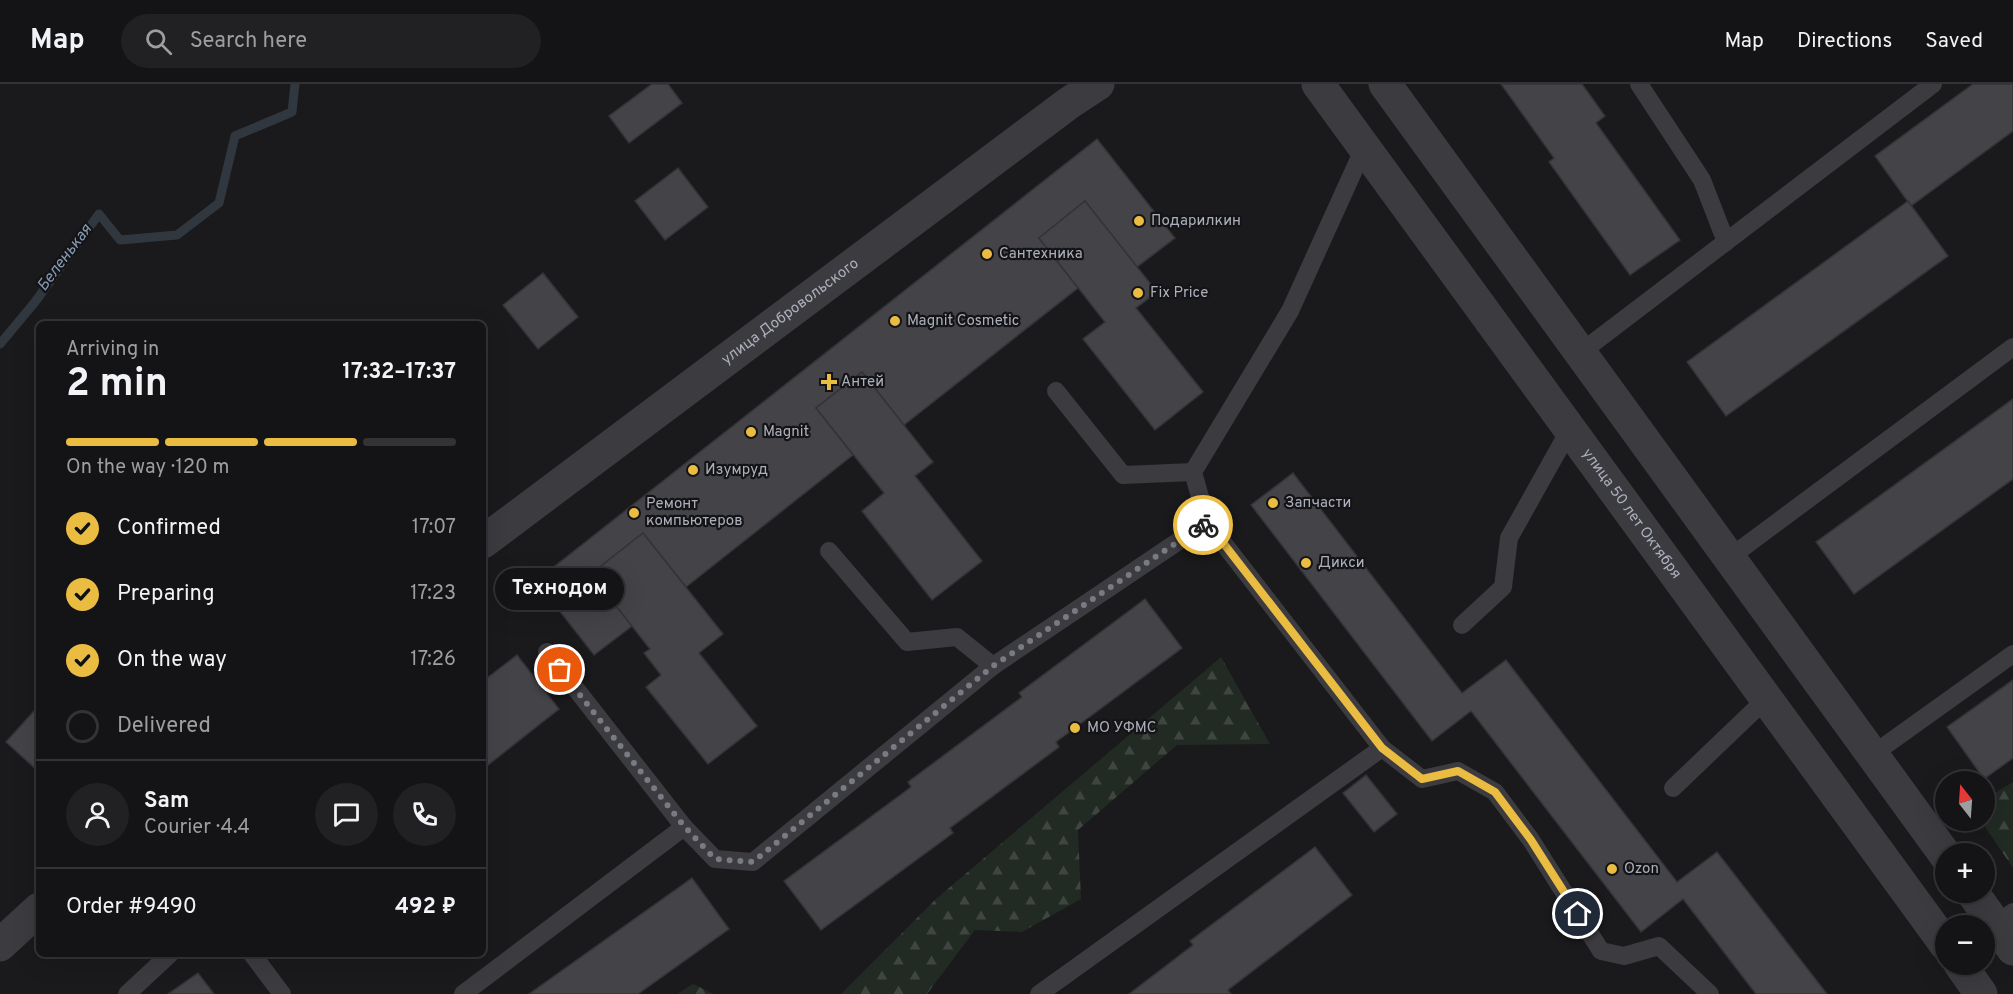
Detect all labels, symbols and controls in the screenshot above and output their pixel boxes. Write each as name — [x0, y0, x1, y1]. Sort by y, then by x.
search box — [121, 14, 541, 68]
text: Map — [30, 23, 85, 59]
icon: search — [142, 25, 175, 58]
text: Search here — [190, 28, 307, 55]
text: Map — [1724, 28, 1764, 55]
text: Directions — [1797, 28, 1892, 55]
text: Saved — [1925, 28, 1983, 55]
place label: Подарилкин — [1151, 212, 1241, 231]
marker: Подарилкин — [1132, 214, 1146, 228]
water label: Беленькая — [33, 220, 97, 296]
place label: Сантехника — [999, 245, 1083, 264]
marker: Сантехника — [980, 247, 994, 261]
street label: улица Добровольского — [718, 254, 863, 369]
place label: Fix Price — [1150, 284, 1208, 303]
marker: Fix Price — [1131, 286, 1145, 300]
place label: Magnit Cosmetic — [907, 312, 1019, 331]
marker: Magnit Cosmetic — [888, 314, 902, 328]
text: Arriving in — [66, 337, 159, 363]
text: 17:32–17:37 — [342, 359, 456, 386]
text: 2 min — [66, 361, 168, 410]
place label: Антей — [841, 373, 884, 392]
marker: Антей — [822, 375, 836, 389]
place label: Magnit — [763, 423, 809, 442]
marker: Magnit — [744, 425, 758, 439]
street label: улица 50 лет Октября — [1578, 445, 1685, 583]
text: On the way · 120 m — [66, 455, 230, 481]
place label: Изумруд — [705, 461, 768, 480]
marker: Изумруд — [686, 463, 700, 477]
place label: Запчасти — [1285, 494, 1351, 513]
place label: Ремонт компьютеров — [646, 495, 743, 531]
courier — [1173, 495, 1233, 555]
marker: Запчасти — [1266, 496, 1280, 510]
marker: Ремонт компьютеров — [627, 506, 641, 520]
icon: bike — [1187, 509, 1220, 542]
icon: check — [66, 512, 99, 545]
text: Confirmed — [117, 515, 221, 542]
text: 17:07 — [412, 515, 456, 541]
place label: Дикси — [1318, 554, 1365, 573]
marker: Дикси — [1299, 556, 1313, 570]
callout: Технодом — [496, 568, 624, 610]
text: Технодом — [512, 576, 607, 602]
icon: check — [66, 578, 99, 611]
text: Preparing — [117, 581, 215, 608]
text: 17:23 — [410, 581, 456, 607]
icon: check — [66, 644, 99, 677]
pin — [534, 644, 585, 695]
text: On the way — [117, 647, 227, 674]
text: 17:26 — [410, 647, 456, 673]
icon: bag — [543, 653, 576, 686]
text: Delivered — [117, 713, 211, 740]
place label: МО УФМС — [1087, 719, 1156, 738]
marker: МО УФМС — [1068, 721, 1082, 735]
north arrow — [1935, 771, 1995, 831]
map controls — [1935, 771, 1995, 975]
button: person — [66, 783, 129, 846]
button: chat — [315, 783, 378, 846]
button: phone — [393, 783, 456, 846]
text: Sam — [144, 788, 189, 815]
text: Courier · 4.4 — [144, 815, 250, 841]
button: + — [1935, 843, 1995, 903]
place label: Ozon — [1624, 860, 1659, 879]
marker: Ozon — [1605, 862, 1619, 876]
pin — [1552, 888, 1603, 939]
text: Order #9490 — [66, 894, 197, 921]
text: 492 ₽ — [395, 894, 456, 921]
icon: home — [1561, 897, 1594, 930]
button: − — [1935, 915, 1995, 975]

